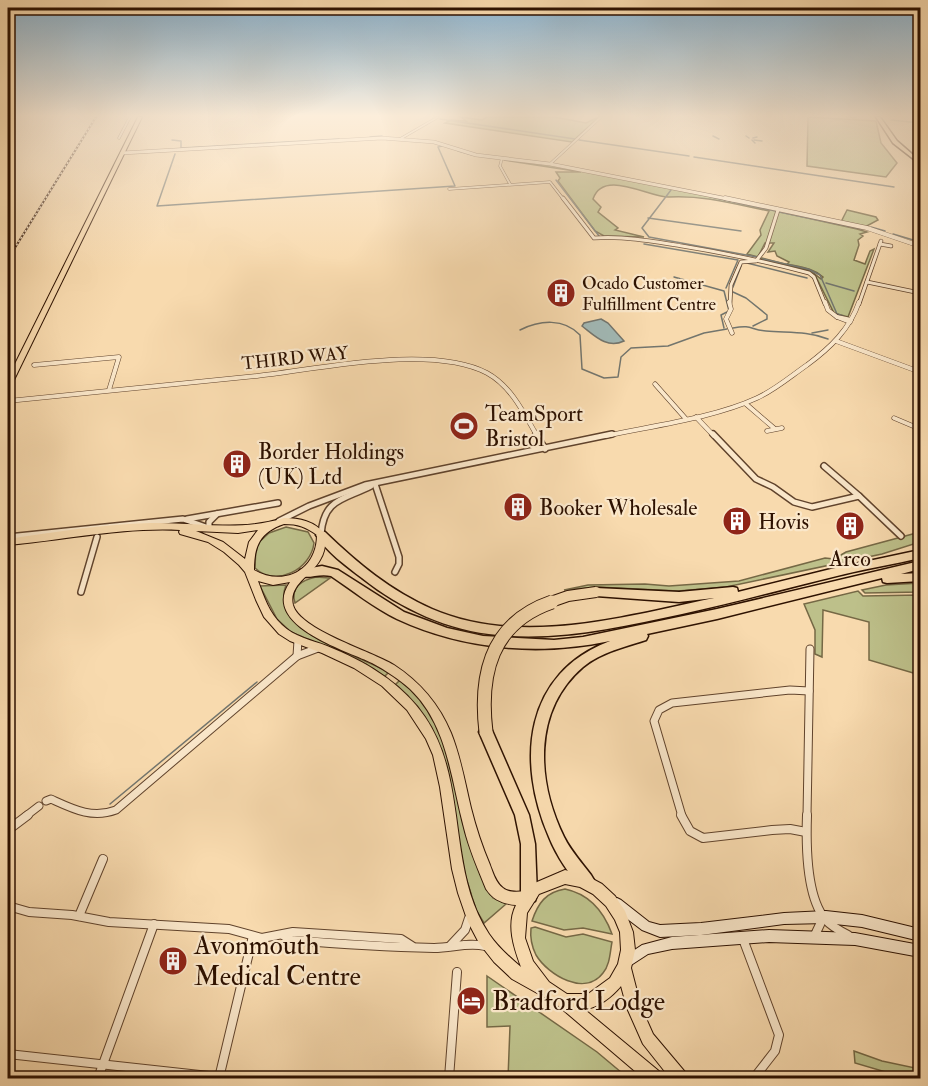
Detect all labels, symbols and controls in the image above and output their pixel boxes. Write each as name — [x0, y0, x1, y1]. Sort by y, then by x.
place label: Ocado Customer Fulfillment Centre — [582, 272, 717, 316]
building icon: Ocado Customer Fulfillment Centre — [545, 277, 577, 309]
street label: THIRD WAY — [241, 341, 350, 376]
place label: TeamSport Bristol — [485, 400, 583, 453]
sports icon: TeamSport Bristol — [448, 410, 480, 442]
place label: Border Holdings (UK) Ltd — [258, 438, 404, 491]
building icon: Border Holdings (UK) Ltd — [221, 448, 253, 480]
building icon: Booker Wholesale — [502, 491, 534, 523]
place label: Booker Wholesale — [539, 494, 697, 522]
building icon: Hovis — [721, 505, 753, 537]
place label: Hovis — [758, 508, 809, 536]
building icon: Arco — [834, 510, 866, 542]
place label: Arco — [828, 545, 871, 573]
place label: Avonmouth Medical Centre — [193, 929, 361, 993]
building icon: Avonmouth Medical Centre — [157, 945, 189, 977]
hotel icon: Bradford Lodge — [455, 985, 487, 1017]
place label: Bradford Lodge — [492, 985, 665, 1018]

